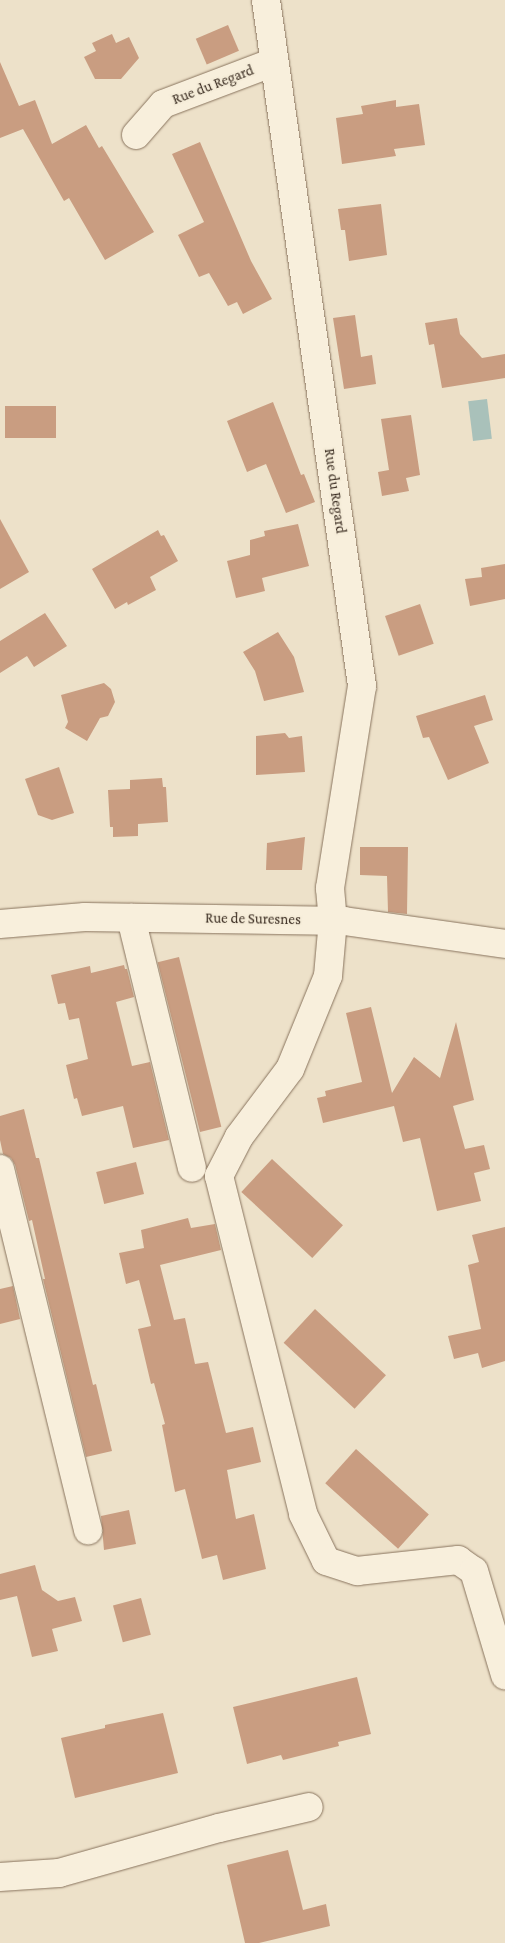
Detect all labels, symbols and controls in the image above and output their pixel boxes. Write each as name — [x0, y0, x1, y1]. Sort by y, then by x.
street label: Rue du Regard — [170, 61, 256, 109]
street label: Rue du Regard — [320, 447, 350, 535]
street label: Rue de Suresnes — [205, 909, 301, 929]

